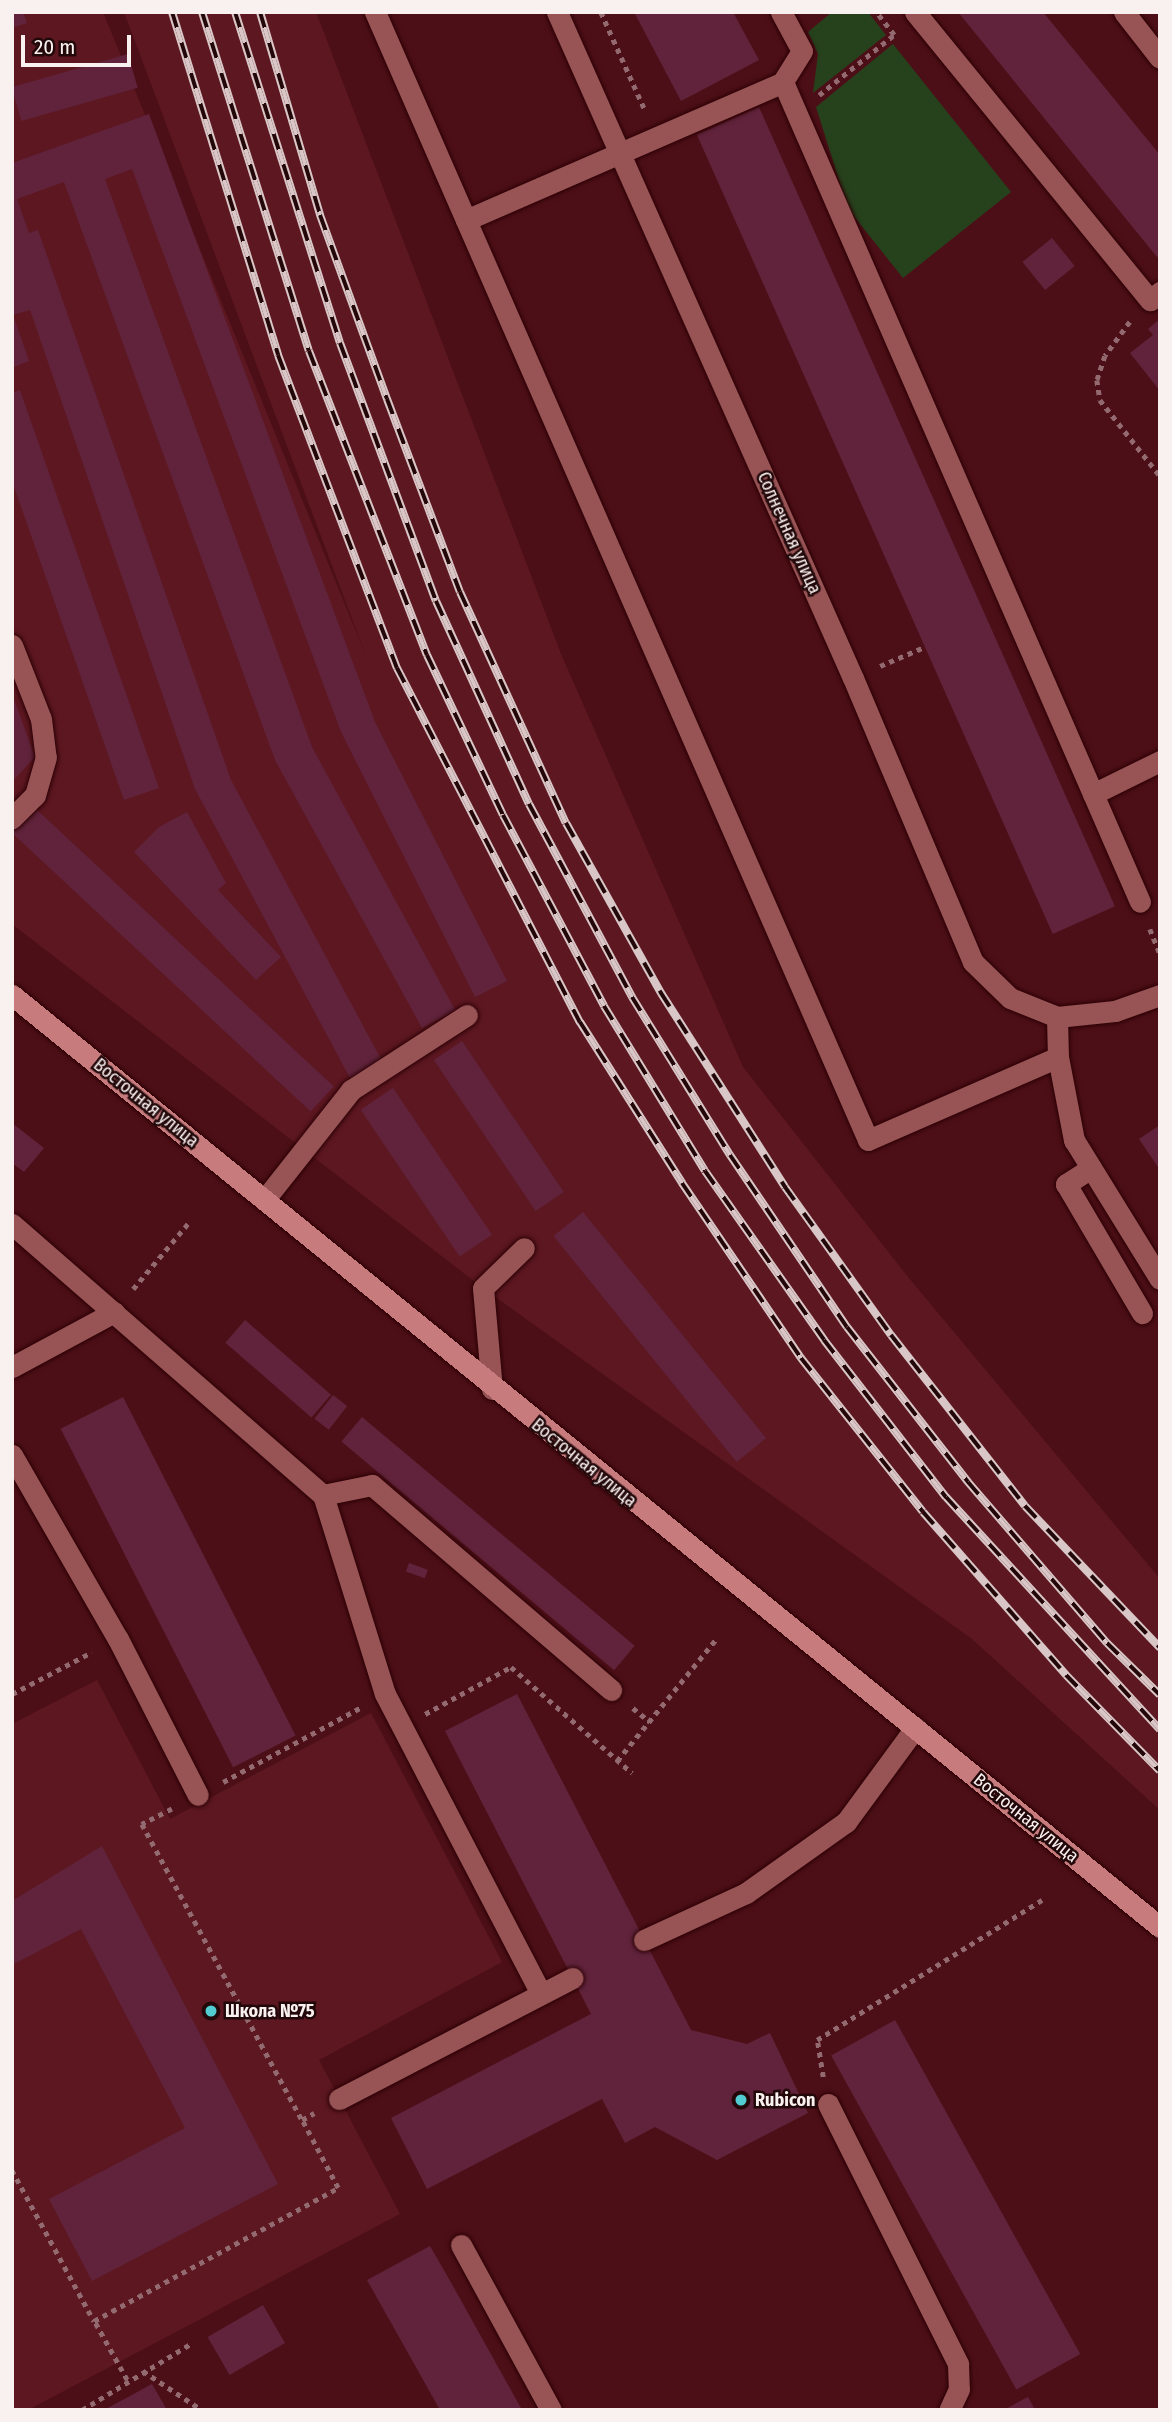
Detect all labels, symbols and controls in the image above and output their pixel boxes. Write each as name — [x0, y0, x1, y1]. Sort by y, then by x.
scale bar — [24, 21, 135, 65]
text: 20 m — [34, 34, 75, 60]
street label: Солнечная улица — [752, 469, 826, 597]
street label: Восточная улица — [89, 1054, 203, 1152]
street label: Восточная улица — [527, 1414, 641, 1512]
street label: Восточная улица — [969, 1769, 1083, 1867]
place label: Школа №75 — [225, 2000, 315, 2022]
marker: Школа №75 — [203, 2003, 219, 2019]
place label: Rubicon — [755, 2089, 815, 2111]
marker: Rubicon — [733, 2092, 749, 2108]

